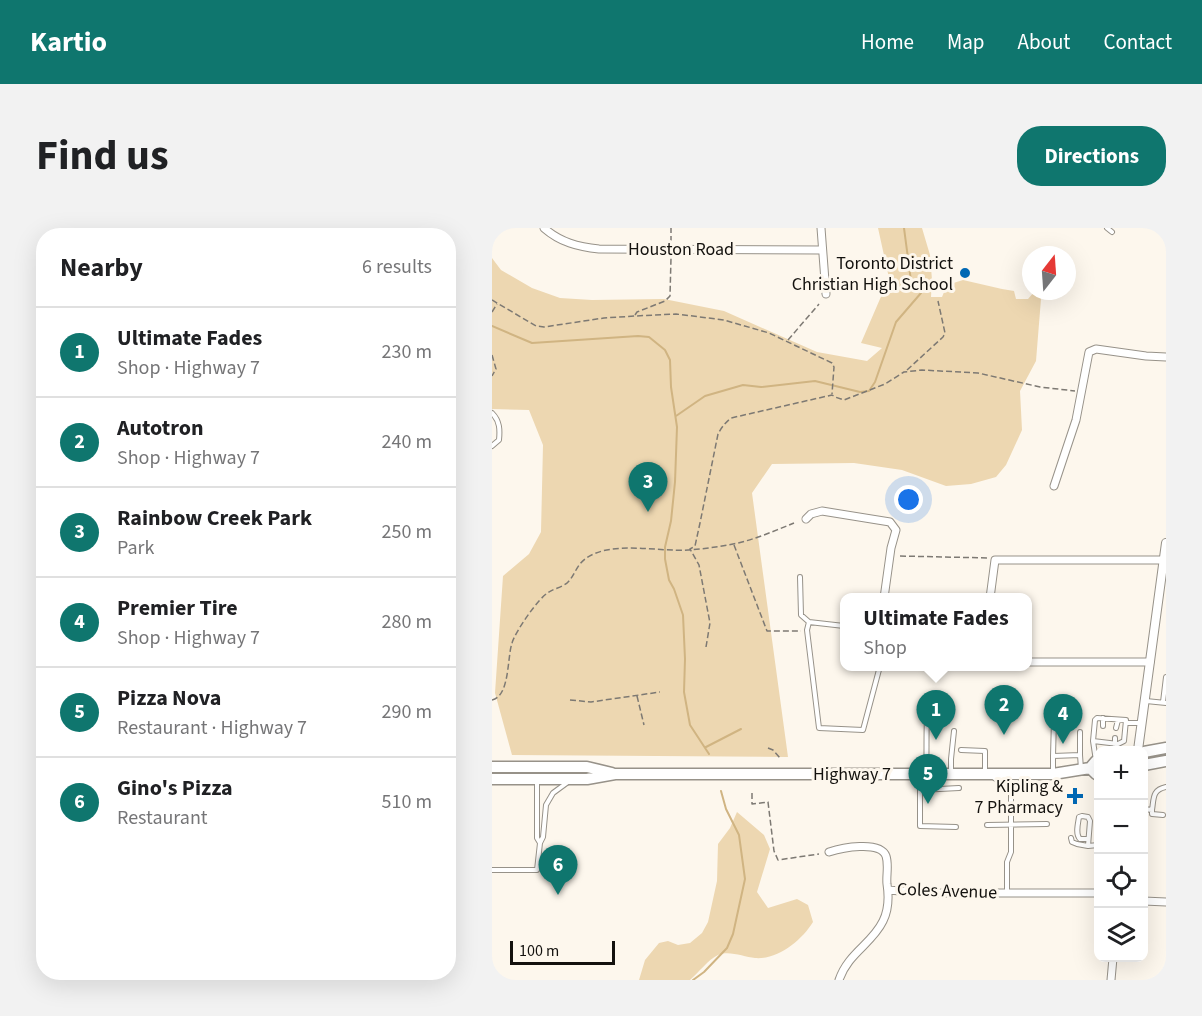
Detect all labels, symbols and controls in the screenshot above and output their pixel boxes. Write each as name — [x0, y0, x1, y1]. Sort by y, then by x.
text: Kartio — [30, 22, 107, 62]
text: Home — [861, 27, 914, 57]
text: Map — [947, 27, 985, 57]
text: About — [1018, 27, 1070, 57]
text: Contact — [1103, 27, 1172, 57]
text: Find us — [36, 126, 169, 186]
button: Directions — [1017, 126, 1166, 186]
street label: Houston Road — [628, 237, 734, 262]
north arrow — [1022, 246, 1076, 300]
text: Nearby — [60, 249, 143, 286]
place label: Toronto District Christian High School — [792, 251, 953, 297]
text: 6 results — [362, 253, 432, 281]
marker: Toronto District Christian High School — [958, 266, 972, 280]
text: Ultimate Fades — [117, 322, 262, 354]
text: 1 — [74, 338, 85, 366]
text: 230 m — [382, 338, 432, 366]
text: Shop · Highway 7 — [117, 354, 260, 382]
text: Autotron — [117, 412, 203, 444]
text: 2 — [74, 428, 85, 456]
text: 240 m — [382, 428, 432, 456]
text: Shop · Highway 7 — [117, 444, 260, 472]
pin: 3 — [628, 462, 668, 512]
your location — [894, 485, 923, 514]
text: Rainbow Creek Park — [117, 502, 312, 534]
text: 3 — [74, 518, 85, 546]
text: 250 m — [382, 518, 432, 546]
text: Park — [117, 534, 154, 562]
text: Premier Tire — [117, 592, 238, 624]
popup — [840, 593, 1032, 671]
text: Ultimate Fades — [863, 602, 1009, 634]
text: 4 — [74, 608, 85, 636]
text: 280 m — [382, 608, 432, 636]
text: Shop · Highway 7 — [117, 624, 260, 652]
text: Shop — [863, 634, 907, 662]
text: Pizza Nova — [117, 682, 221, 714]
pin: 2 — [984, 686, 1024, 735]
pin: 1 — [916, 690, 956, 740]
pin: 4 — [1044, 694, 1082, 744]
text: 5 — [74, 698, 85, 726]
text: 290 m — [382, 698, 432, 726]
text: Restaurant · Highway 7 — [117, 714, 307, 742]
map controls — [1094, 746, 1148, 962]
button: + — [1094, 746, 1148, 800]
pin: 5 — [908, 754, 948, 804]
street label: Highway 7 — [813, 762, 891, 787]
text: Gino's Pizza — [117, 772, 233, 804]
place label: Kipling & 7 Pharmacy — [974, 774, 1064, 820]
text: 6 — [74, 788, 85, 816]
text: 510 m — [382, 788, 432, 816]
marker: Kipling & 7 Pharmacy — [1068, 789, 1082, 803]
button: − — [1094, 800, 1148, 854]
text: Restaurant — [117, 804, 208, 832]
pin: 6 — [538, 846, 578, 895]
button: locate — [1094, 854, 1148, 908]
street label: Coles Avenue — [897, 877, 998, 905]
button: layers — [1094, 908, 1148, 962]
scale bar — [510, 938, 615, 966]
text: 100 m — [519, 940, 559, 962]

